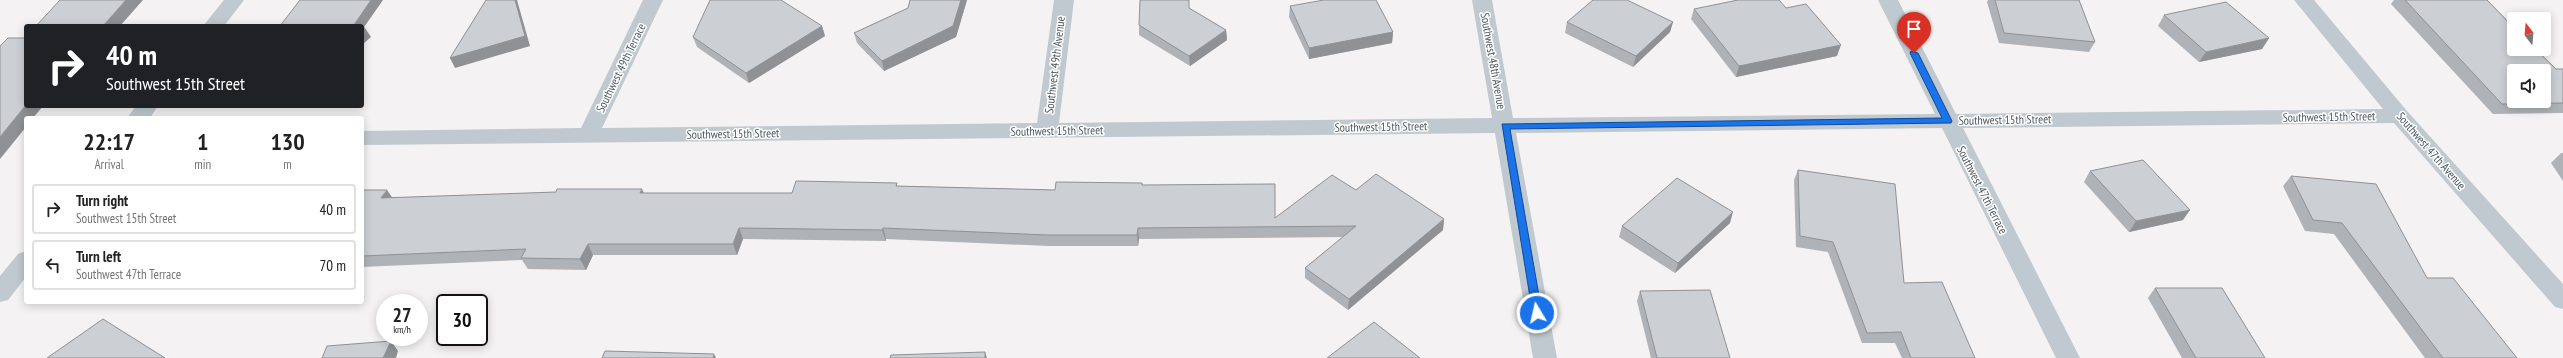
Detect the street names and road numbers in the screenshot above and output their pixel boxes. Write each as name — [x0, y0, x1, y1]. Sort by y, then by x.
street label: Southwest 48th Avenue — [1478, 11, 1509, 110]
street label: Southwest 49th Avenue — [1041, 15, 1068, 114]
street label: Southwest 49th Terrace — [593, 21, 649, 115]
street label: Southwest 15th Street — [2283, 108, 2376, 125]
street label: Southwest 47th Avenue — [2394, 109, 2469, 193]
street label: Southwest 15th Street — [1959, 111, 2052, 128]
street label: Southwest 15th Street — [1335, 118, 1428, 135]
street label: Southwest 15th Street — [1011, 122, 1104, 139]
street label: Southwest 15th Street — [687, 125, 780, 142]
street label: Southwest 47th Terrace — [1954, 143, 2011, 236]

